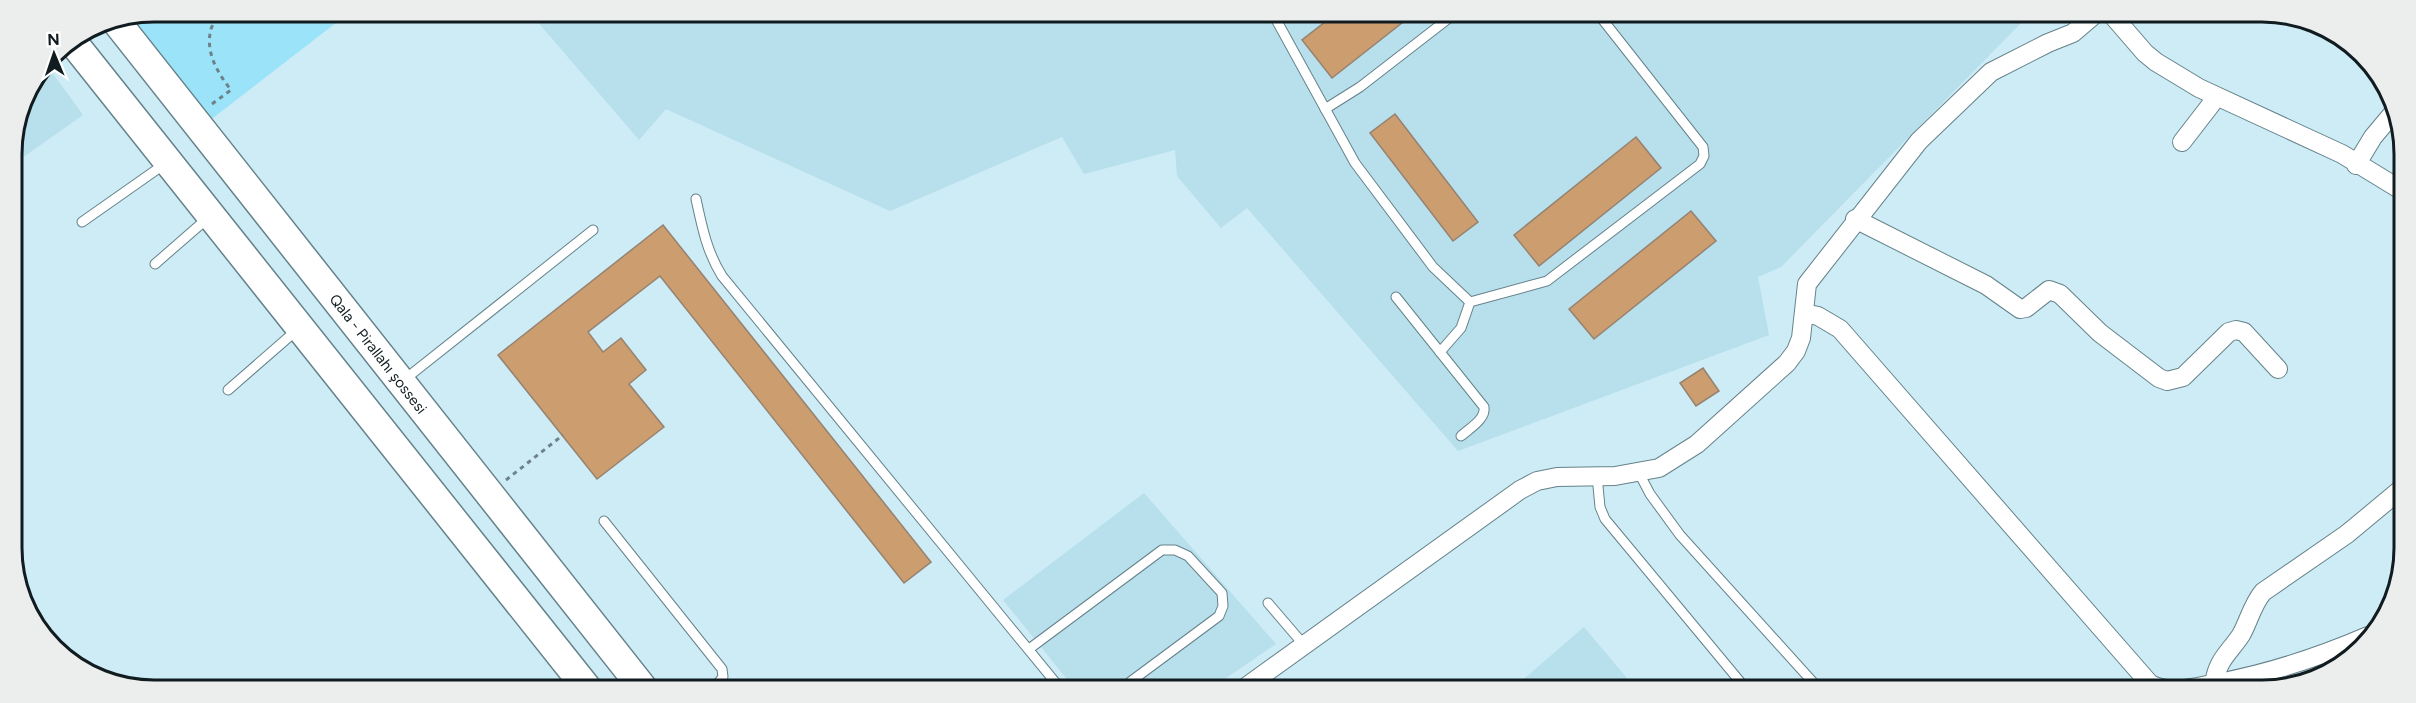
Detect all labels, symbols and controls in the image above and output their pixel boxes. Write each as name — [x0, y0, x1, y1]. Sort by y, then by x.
north arrow — [24, 24, 84, 84]
text: N — [47, 30, 60, 49]
street label: Qala - Pirallahı şossesi — [326, 291, 430, 417]

